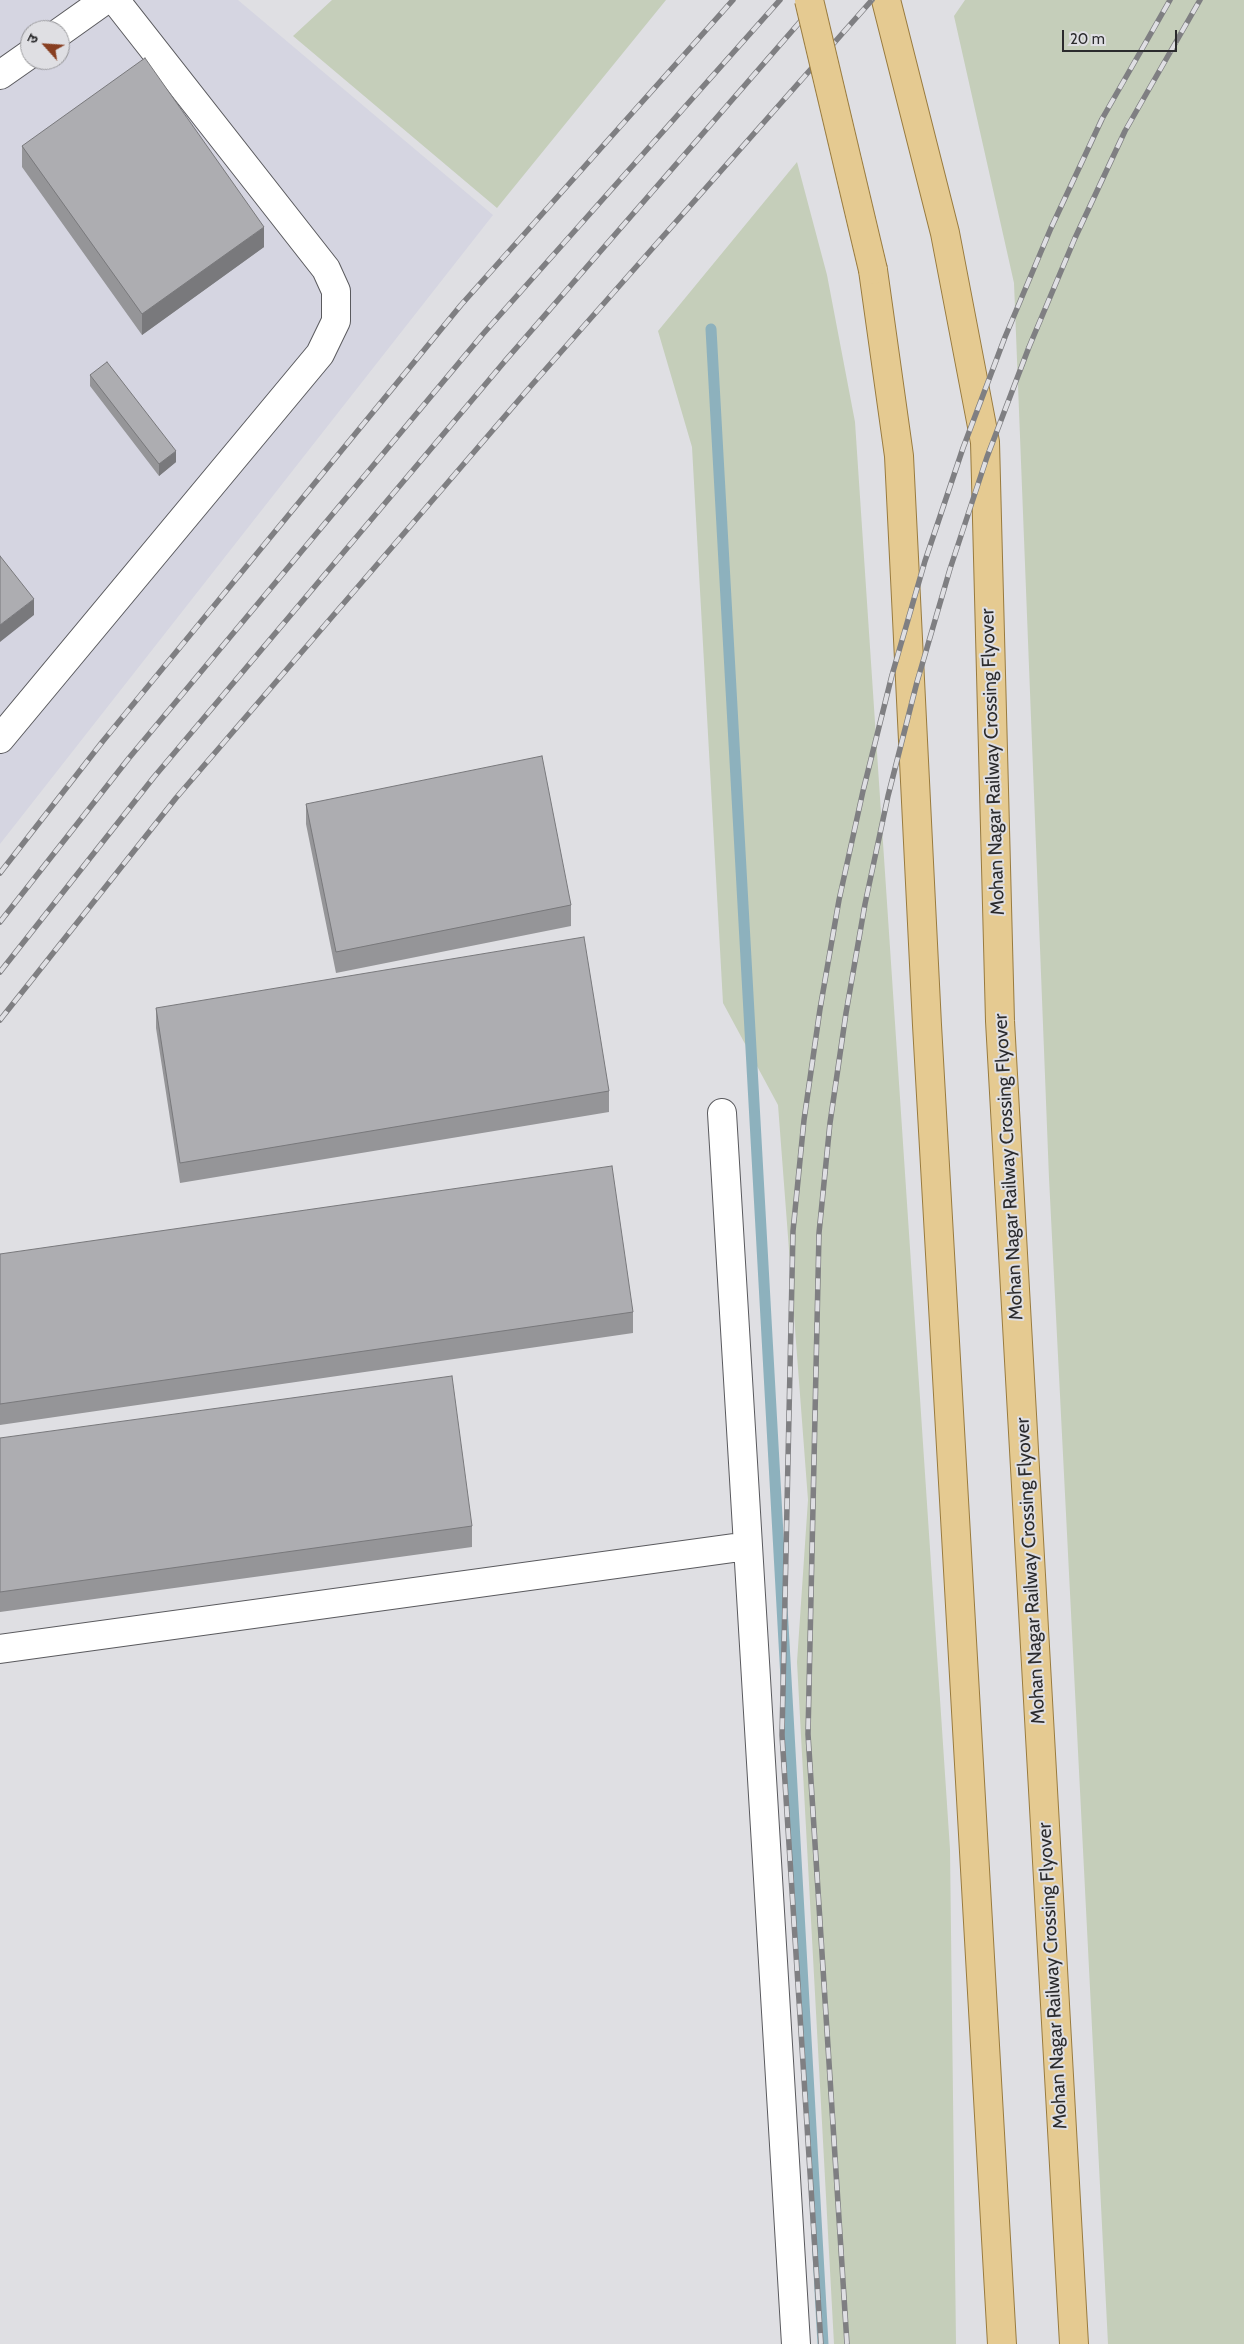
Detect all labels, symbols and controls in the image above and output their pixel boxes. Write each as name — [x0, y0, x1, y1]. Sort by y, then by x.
north arrow — [20, 20, 70, 70]
scale bar — [1064, 20, 1179, 52]
text: 20 m — [1070, 30, 1105, 48]
text: उ — [23, 31, 42, 47]
street label: Mohan Nagar Railway Crossing Flyover — [976, 608, 1010, 916]
street label: Mohan Nagar Railway Crossing Flyover — [990, 1013, 1028, 1321]
street label: Mohan Nagar Railway Crossing Flyover — [1012, 1417, 1050, 1725]
street label: Mohan Nagar Railway Crossing Flyover — [1034, 1822, 1072, 2130]

